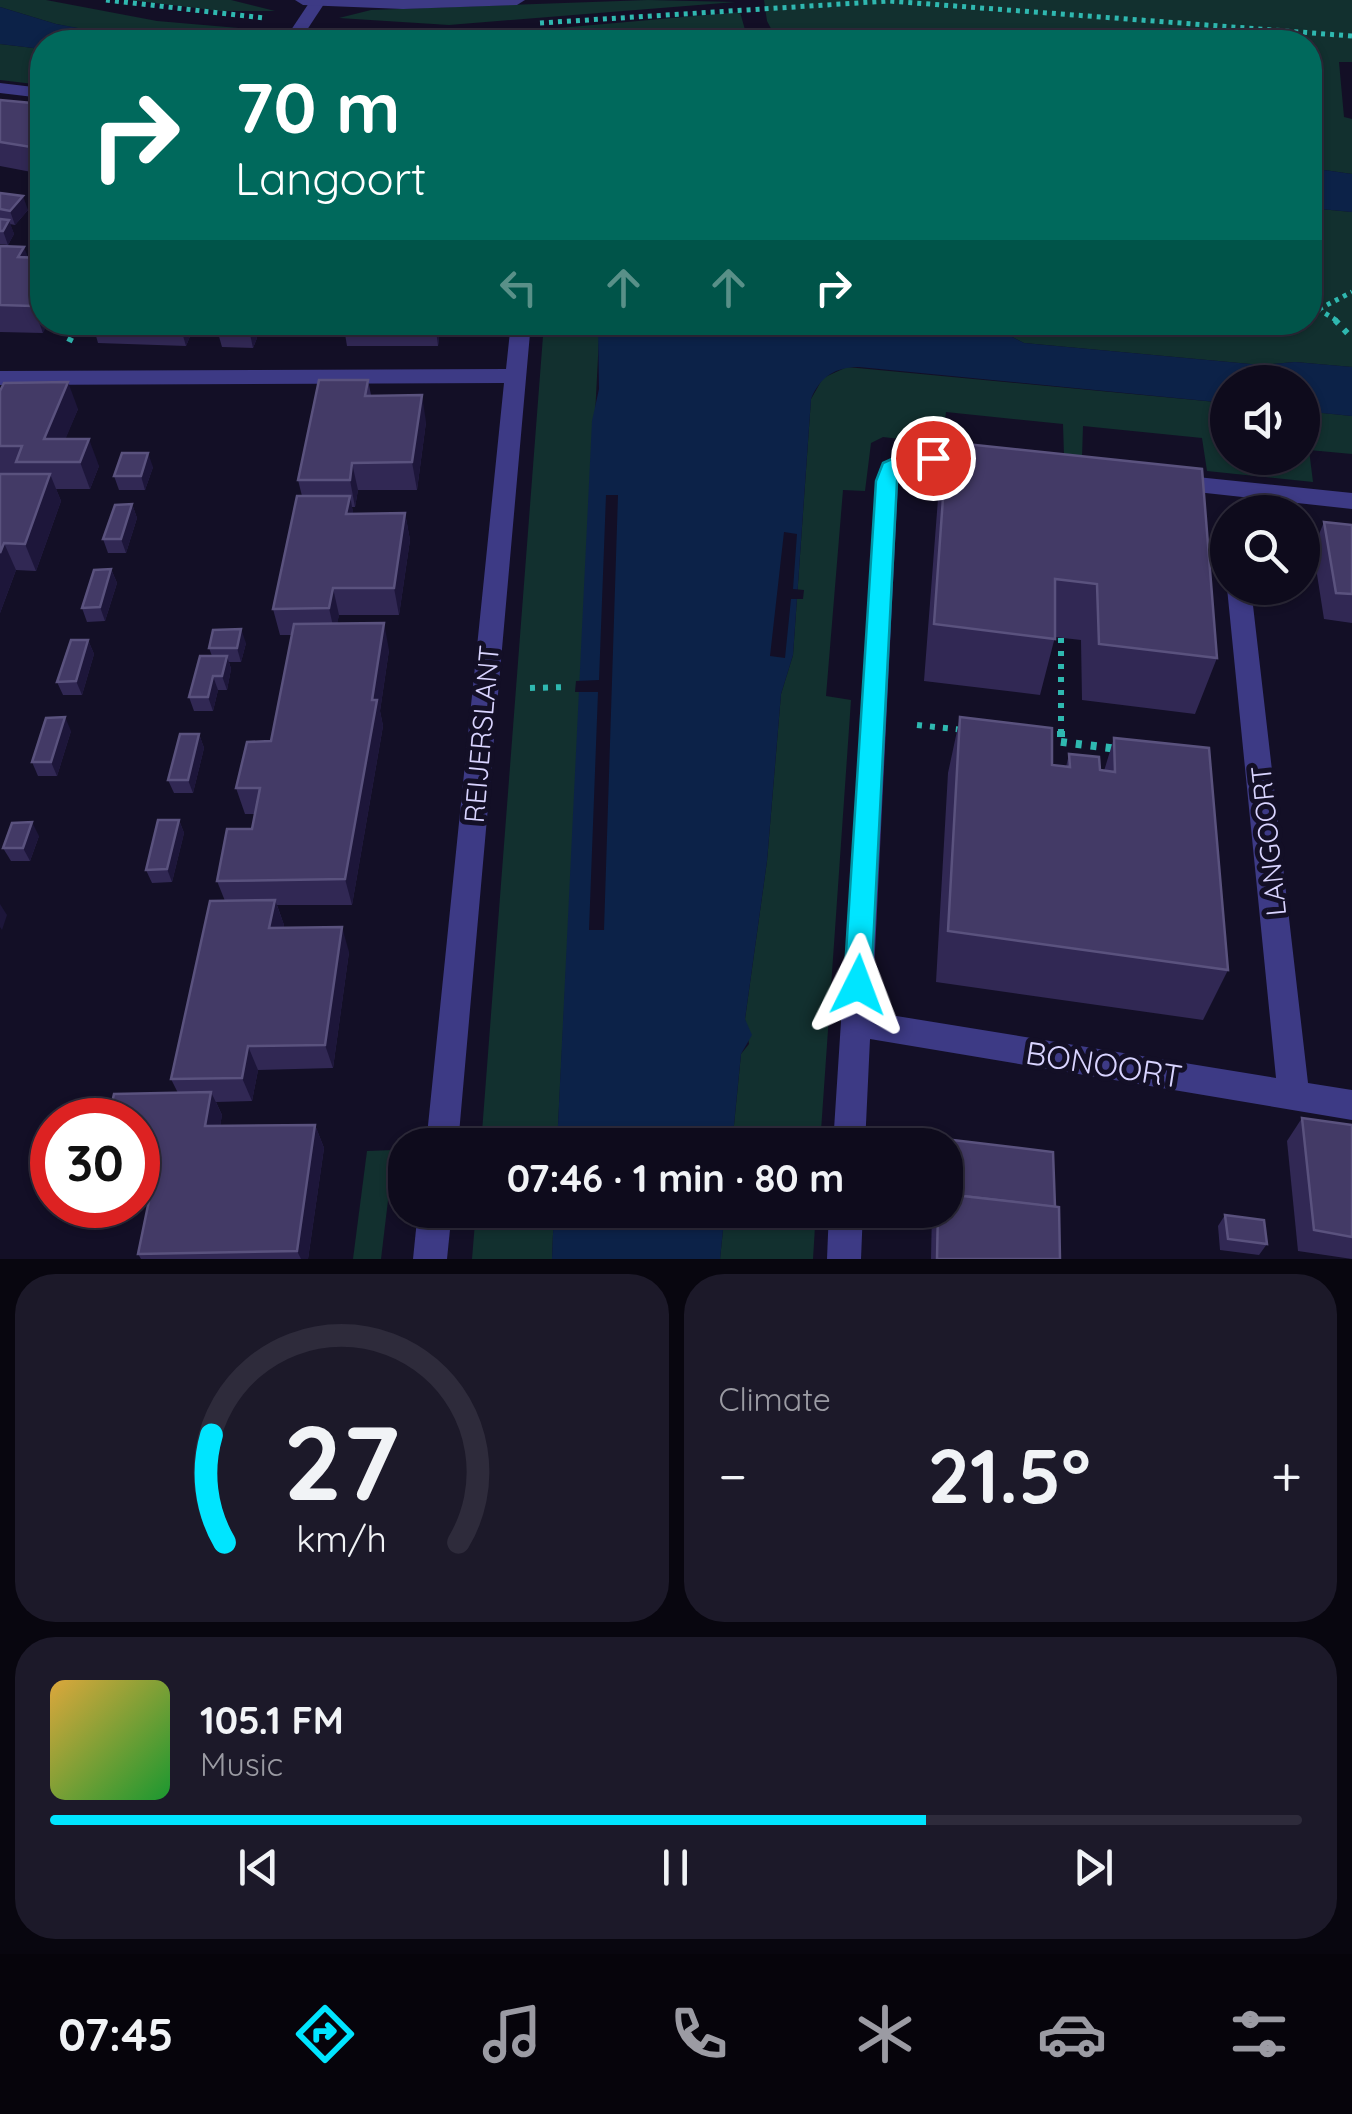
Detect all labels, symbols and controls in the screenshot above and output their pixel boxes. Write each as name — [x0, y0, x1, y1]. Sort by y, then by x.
text: 70 m — [235, 63, 401, 151]
icon: right — [70, 70, 200, 200]
text: Langoort — [235, 150, 426, 206]
icon: left — [491, 260, 546, 315]
icon: ahead — [596, 260, 651, 315]
icon: ahead — [701, 260, 756, 315]
icon: right — [806, 260, 861, 315]
map controls — [1210, 365, 1320, 605]
button: sound — [1210, 365, 1320, 475]
pin — [891, 416, 976, 501]
icon: arrive — [906, 431, 961, 486]
button: search — [1210, 495, 1320, 605]
street label: REIJERSLANT — [456, 644, 506, 824]
street label: LANGOORT — [1243, 764, 1293, 918]
position arrow — [806, 933, 910, 1037]
street label: BONOORT — [1023, 1032, 1185, 1096]
speed limit sign: 30 — [30, 1098, 160, 1228]
text: 07:46 · 1 min · 80 m — [507, 1154, 844, 1202]
text: Climate — [719, 1379, 831, 1419]
text: 27 — [284, 1396, 400, 1526]
text: 21.5° — [927, 1428, 1091, 1522]
text: − — [719, 1441, 747, 1510]
text: + — [1271, 1441, 1302, 1510]
text: km/h — [296, 1516, 387, 1561]
text: 105.1 FM — [200, 1696, 344, 1744]
text: Music — [200, 1744, 283, 1784]
icon: previous — [231, 1840, 286, 1895]
icon: pause — [648, 1840, 703, 1895]
icon: next — [1066, 1840, 1121, 1895]
icon: directions — [290, 1999, 360, 2069]
icon: music — [477, 1999, 547, 2069]
icon: phone — [664, 1999, 734, 2069]
icon: climate — [850, 1999, 920, 2069]
icon: car — [1037, 1999, 1107, 2069]
icon: filters — [1224, 1999, 1294, 2069]
text: 07:45 — [58, 2006, 174, 2062]

